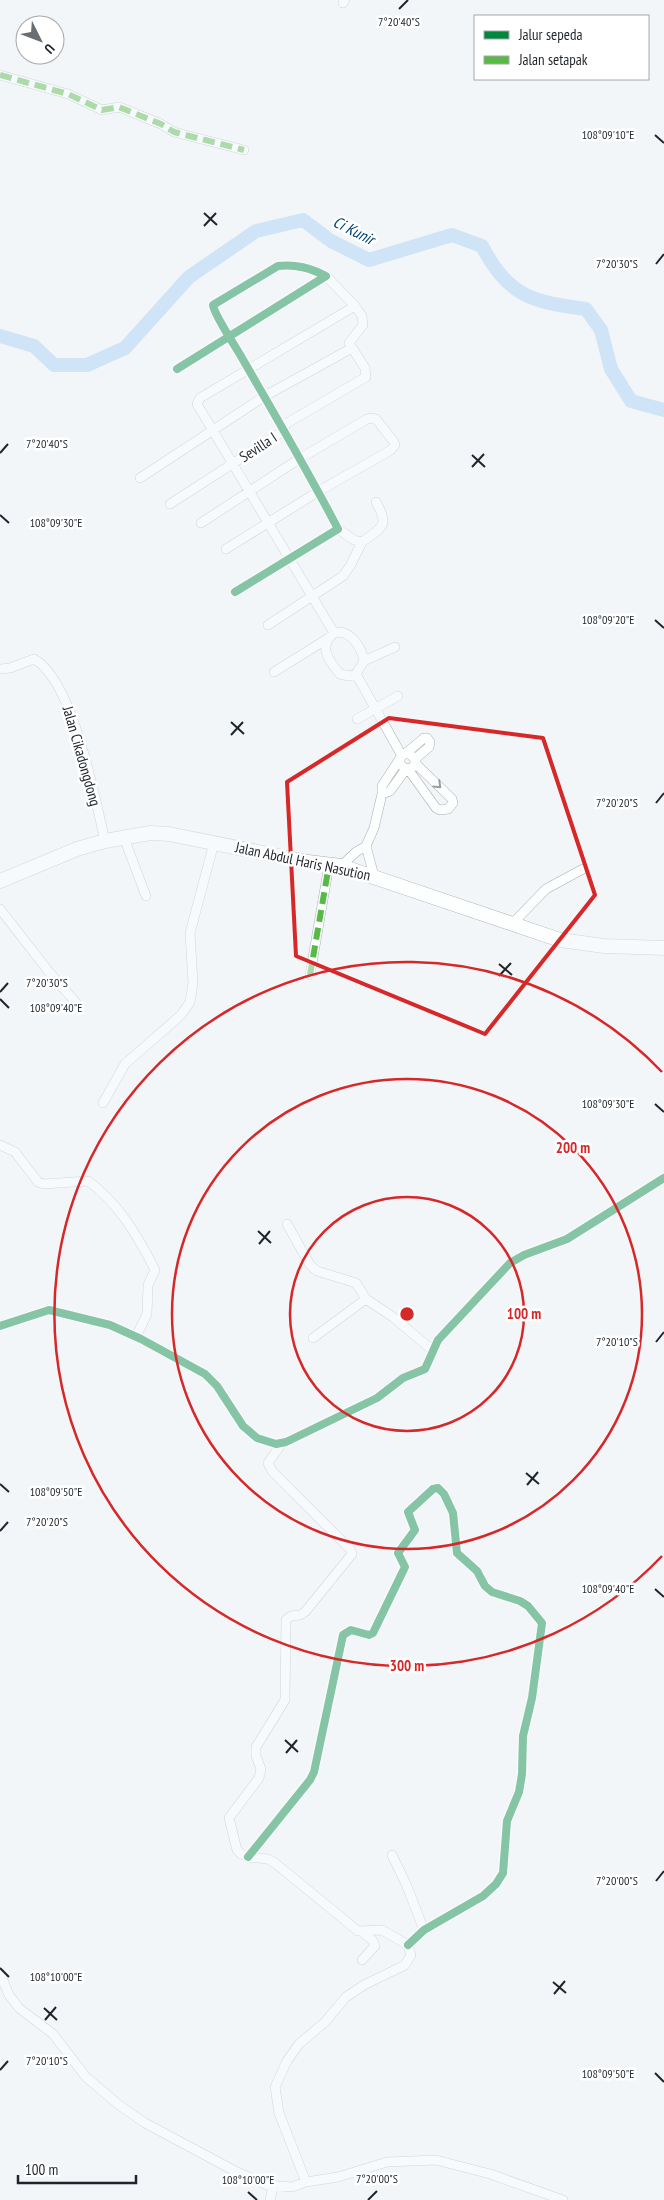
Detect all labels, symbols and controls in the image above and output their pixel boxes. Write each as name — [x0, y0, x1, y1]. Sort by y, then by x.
text: 7°20'40"S — [378, 14, 420, 29]
north arrow — [15, 15, 65, 65]
legend — [474, 15, 649, 80]
text: Jalur sepeda — [518, 25, 582, 44]
text: U — [41, 40, 59, 57]
text: Jalan setapak — [518, 50, 588, 69]
text: 108°09'10"E — [582, 127, 634, 142]
water label: Ci Kunir — [330, 211, 380, 250]
text: 7°20'30"S — [596, 256, 638, 271]
street label: Sevilla I — [236, 428, 280, 466]
text: 7°20'40"S — [26, 436, 68, 451]
text: 108°09'30"E — [30, 515, 82, 530]
text: 108°09'20"E — [582, 612, 634, 627]
street label: Jalan Cikadongdong — [58, 703, 105, 808]
one-way arrow — [432, 779, 441, 788]
text: 7°20'20"S — [596, 795, 638, 810]
street label: Jalan Abdul Haris Nasution — [233, 837, 372, 885]
text: 7°20'30"S — [26, 975, 68, 990]
text: 108°09'40"E — [30, 1000, 82, 1015]
text: 108°09'30"E — [582, 1096, 634, 1111]
text: 200 m — [556, 1138, 590, 1157]
text: 100 m — [507, 1304, 541, 1323]
centre of rings — [398, 1305, 416, 1323]
text: 7°20'10"S — [596, 1334, 638, 1349]
text: 108°09'50"E — [30, 1484, 82, 1499]
text: 7°20'20"S — [26, 1514, 68, 1529]
text: 108°09'40"E — [582, 1581, 634, 1596]
text: 300 m — [390, 1656, 424, 1675]
text: 7°20'00"S — [596, 1873, 638, 1888]
text: 108°10'00"E — [30, 1969, 82, 1984]
text: 7°20'10"S — [26, 2053, 68, 2068]
text: 108°09'50"E — [582, 2066, 634, 2081]
scale bar — [18, 2152, 135, 2184]
text: 100 m — [25, 2160, 58, 2179]
text: 7°20'00"S — [356, 2171, 398, 2186]
text: 108°10'00"E — [222, 2172, 274, 2187]

